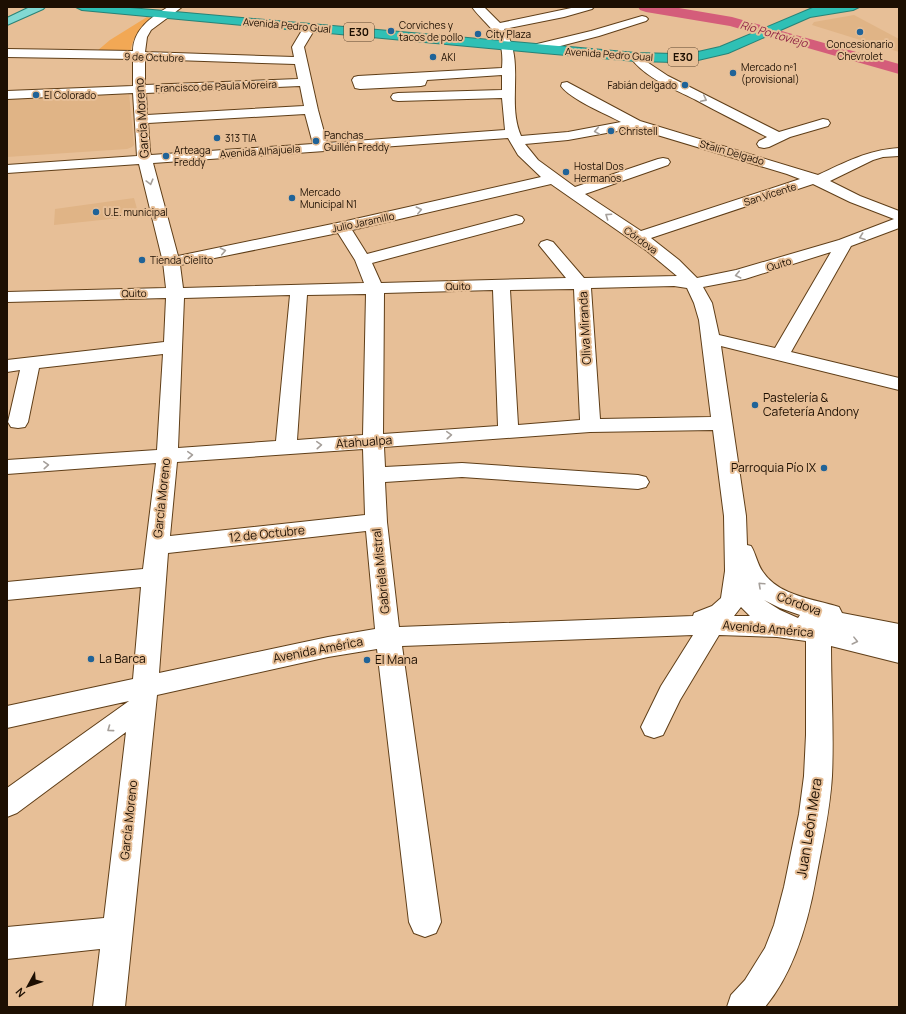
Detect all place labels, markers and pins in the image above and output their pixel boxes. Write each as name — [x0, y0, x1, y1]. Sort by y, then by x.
place label: Corviches y tacos de pollo — [399, 18, 463, 44]
marker: Corviches y tacos de pollo — [386, 26, 396, 36]
place label: City Plaza — [486, 27, 531, 41]
marker: Concesionario Chevrolet — [855, 27, 865, 37]
marker: City Plaza — [473, 29, 483, 39]
place label: Concesionario Chevrolet — [826, 37, 894, 63]
place label: AKI — [441, 50, 456, 64]
marker: AKI — [428, 52, 438, 62]
place label: Mercado nº1 (provisional) — [741, 60, 799, 86]
marker: Mercado nº1 (provisional) — [728, 68, 738, 78]
place label: Fabián delgado — [607, 78, 677, 92]
marker: Fabián delgado — [680, 80, 690, 90]
place label: El Colorado — [44, 88, 96, 102]
marker: El Colorado — [31, 90, 41, 100]
place label: Christell — [619, 124, 658, 138]
marker: Christell — [606, 126, 616, 136]
place label: Panchas Guillén Freddy — [324, 128, 390, 154]
place label: 313 TIA — [225, 131, 257, 145]
marker: 313 TIA — [212, 133, 222, 143]
marker: Panchas Guillén Freddy — [311, 136, 321, 146]
place label: Arteaga Freddy — [174, 143, 211, 169]
marker: Arteaga Freddy — [161, 151, 171, 161]
place label: Hostal Dos Hermanos — [574, 159, 624, 185]
marker: Hostal Dos Hermanos — [561, 167, 571, 177]
place label: Mercado Municipal N1 — [300, 185, 357, 211]
marker: Mercado Municipal N1 — [287, 193, 297, 203]
place label: U.E. municipal — [104, 205, 168, 219]
marker: U.E. municipal — [91, 207, 101, 217]
place label: Tienda Cielito — [150, 253, 213, 267]
marker: Tienda Cielito — [137, 255, 147, 265]
place label: Pastelería & Cafetería Andony — [763, 389, 860, 420]
marker: Pastelería & Cafetería Andony — [750, 400, 760, 410]
place label: Parroquia Pío IX — [731, 459, 817, 476]
marker: Parroquia Pío IX — [819, 463, 829, 473]
place label: La Barca — [99, 650, 146, 667]
place label: El Mana — [375, 651, 418, 668]
marker: La Barca — [86, 654, 96, 664]
marker: El Mana — [362, 655, 372, 665]

